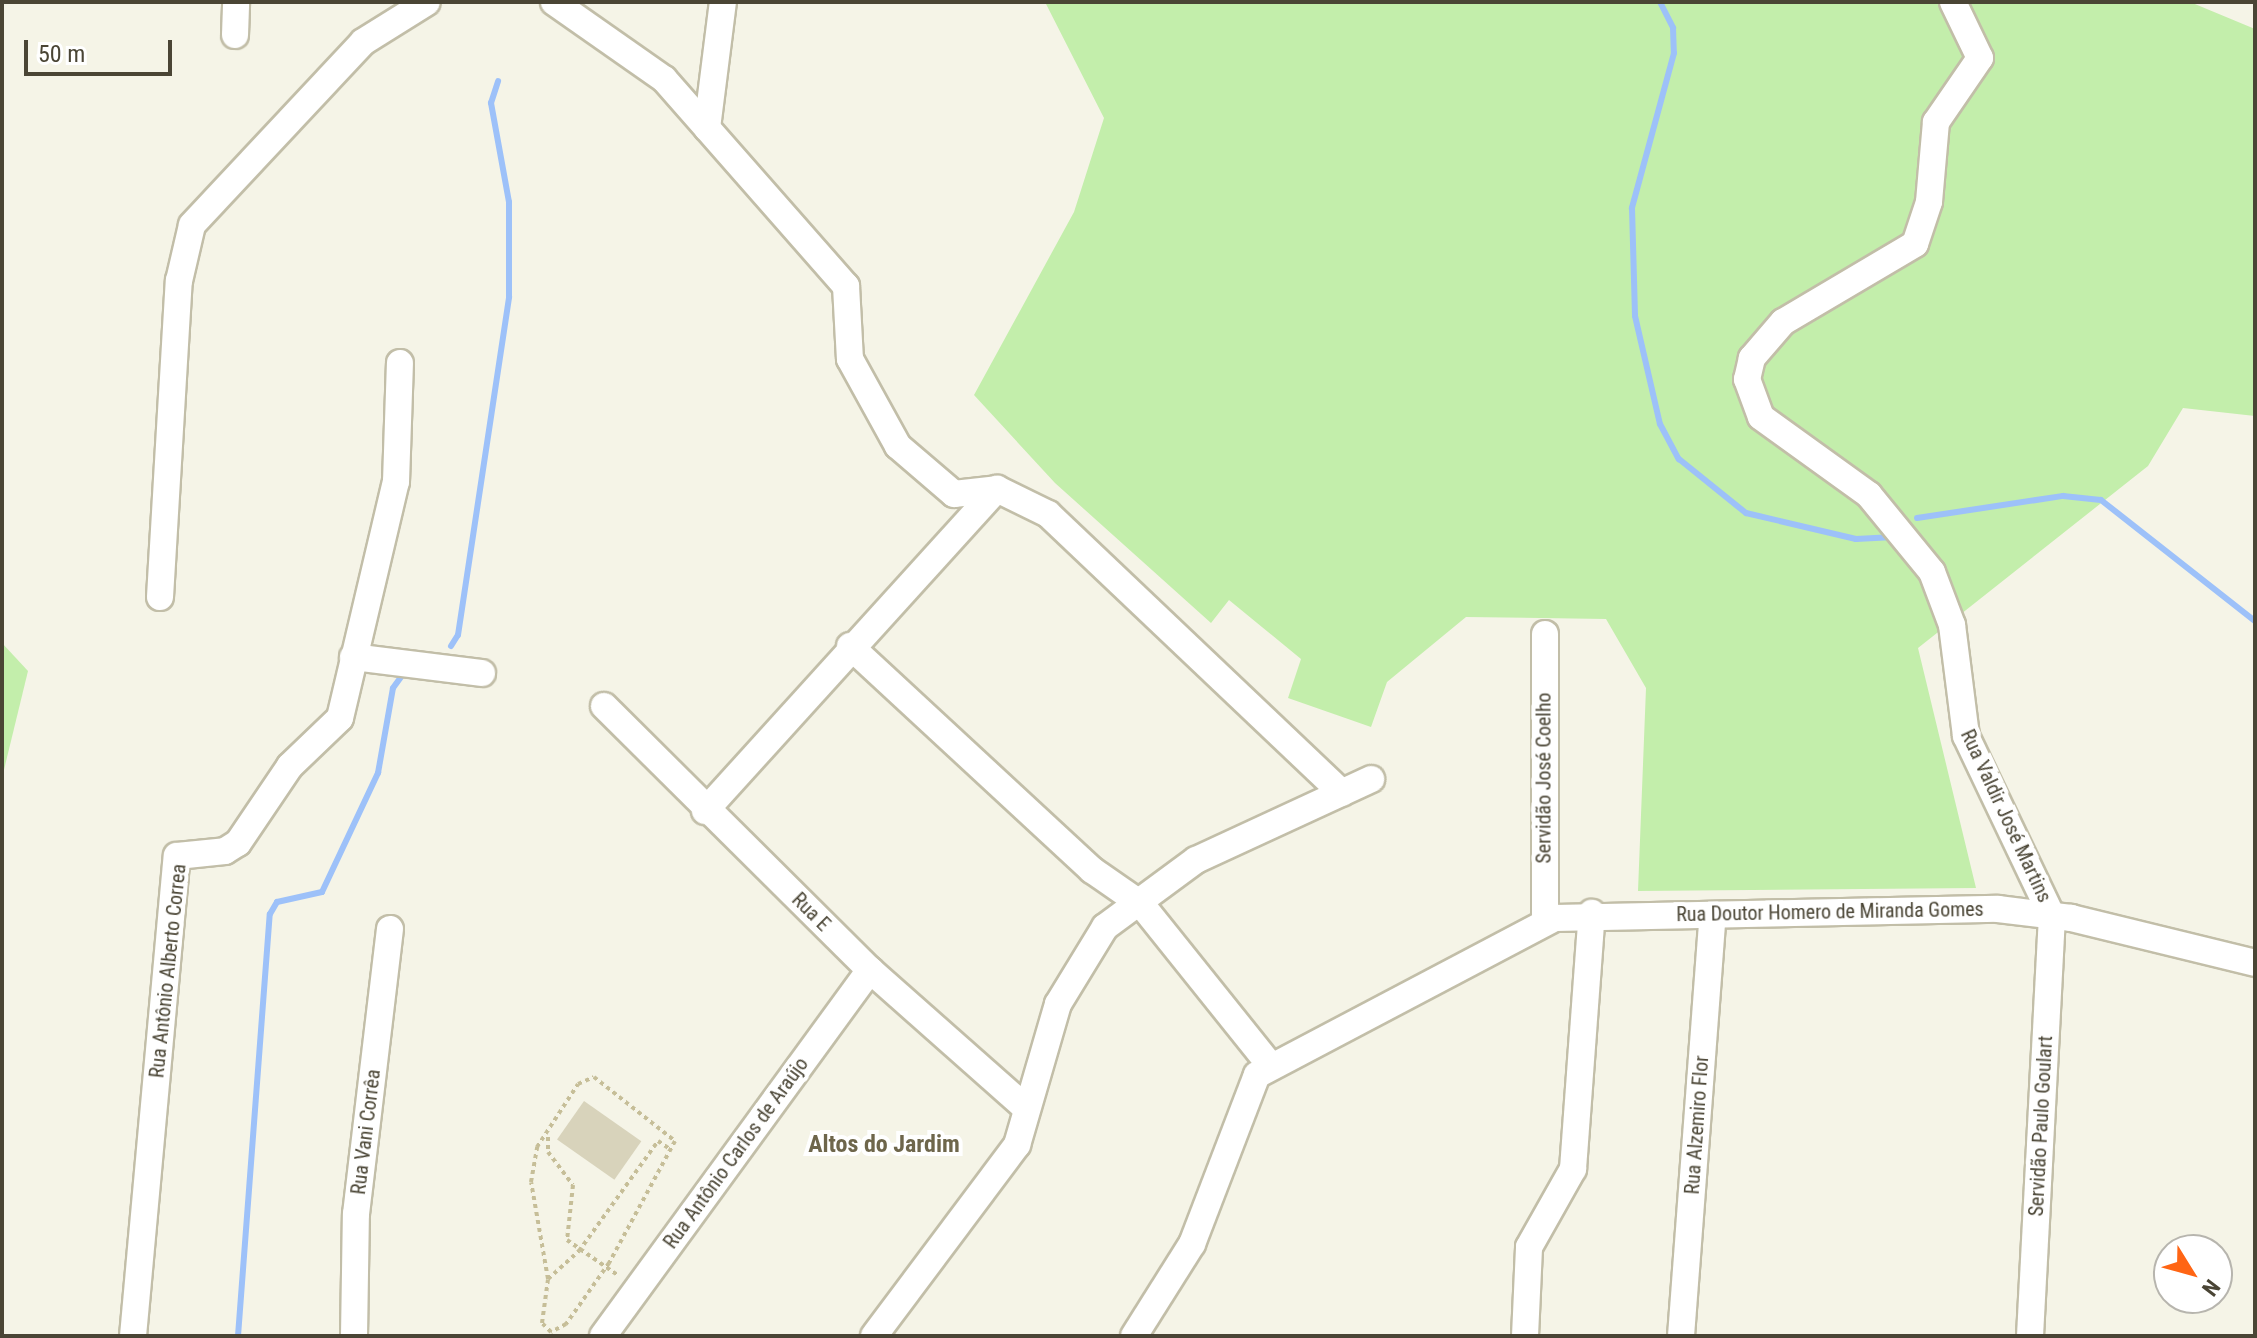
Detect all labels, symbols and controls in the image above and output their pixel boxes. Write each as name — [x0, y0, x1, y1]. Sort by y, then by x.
scale bar — [28, 24, 176, 74]
text: 50 m — [38, 40, 85, 68]
street label: Servidão José Coelho — [1532, 692, 1556, 864]
street label: Rua Valdir José Martins — [1955, 726, 2057, 906]
street label: Rua Antônio Alberto Correa — [145, 863, 191, 1079]
street label: Rua E — [787, 888, 835, 936]
street label: Rua Doutor Homero de Miranda Gomes — [1676, 897, 1984, 927]
street label: Servidão Paulo Goulart — [2024, 1035, 2058, 1217]
street label: Rua Antônio Carlos de Araújo — [659, 1053, 813, 1253]
street label: Rua Alzemiro Flor — [1680, 1055, 1714, 1195]
street label: Rua Vani Corrêa — [346, 1068, 386, 1196]
district label: Altos do Jardim — [808, 1131, 960, 1159]
north arrow — [2153, 1234, 2233, 1314]
text: N — [2197, 1275, 2225, 1300]

